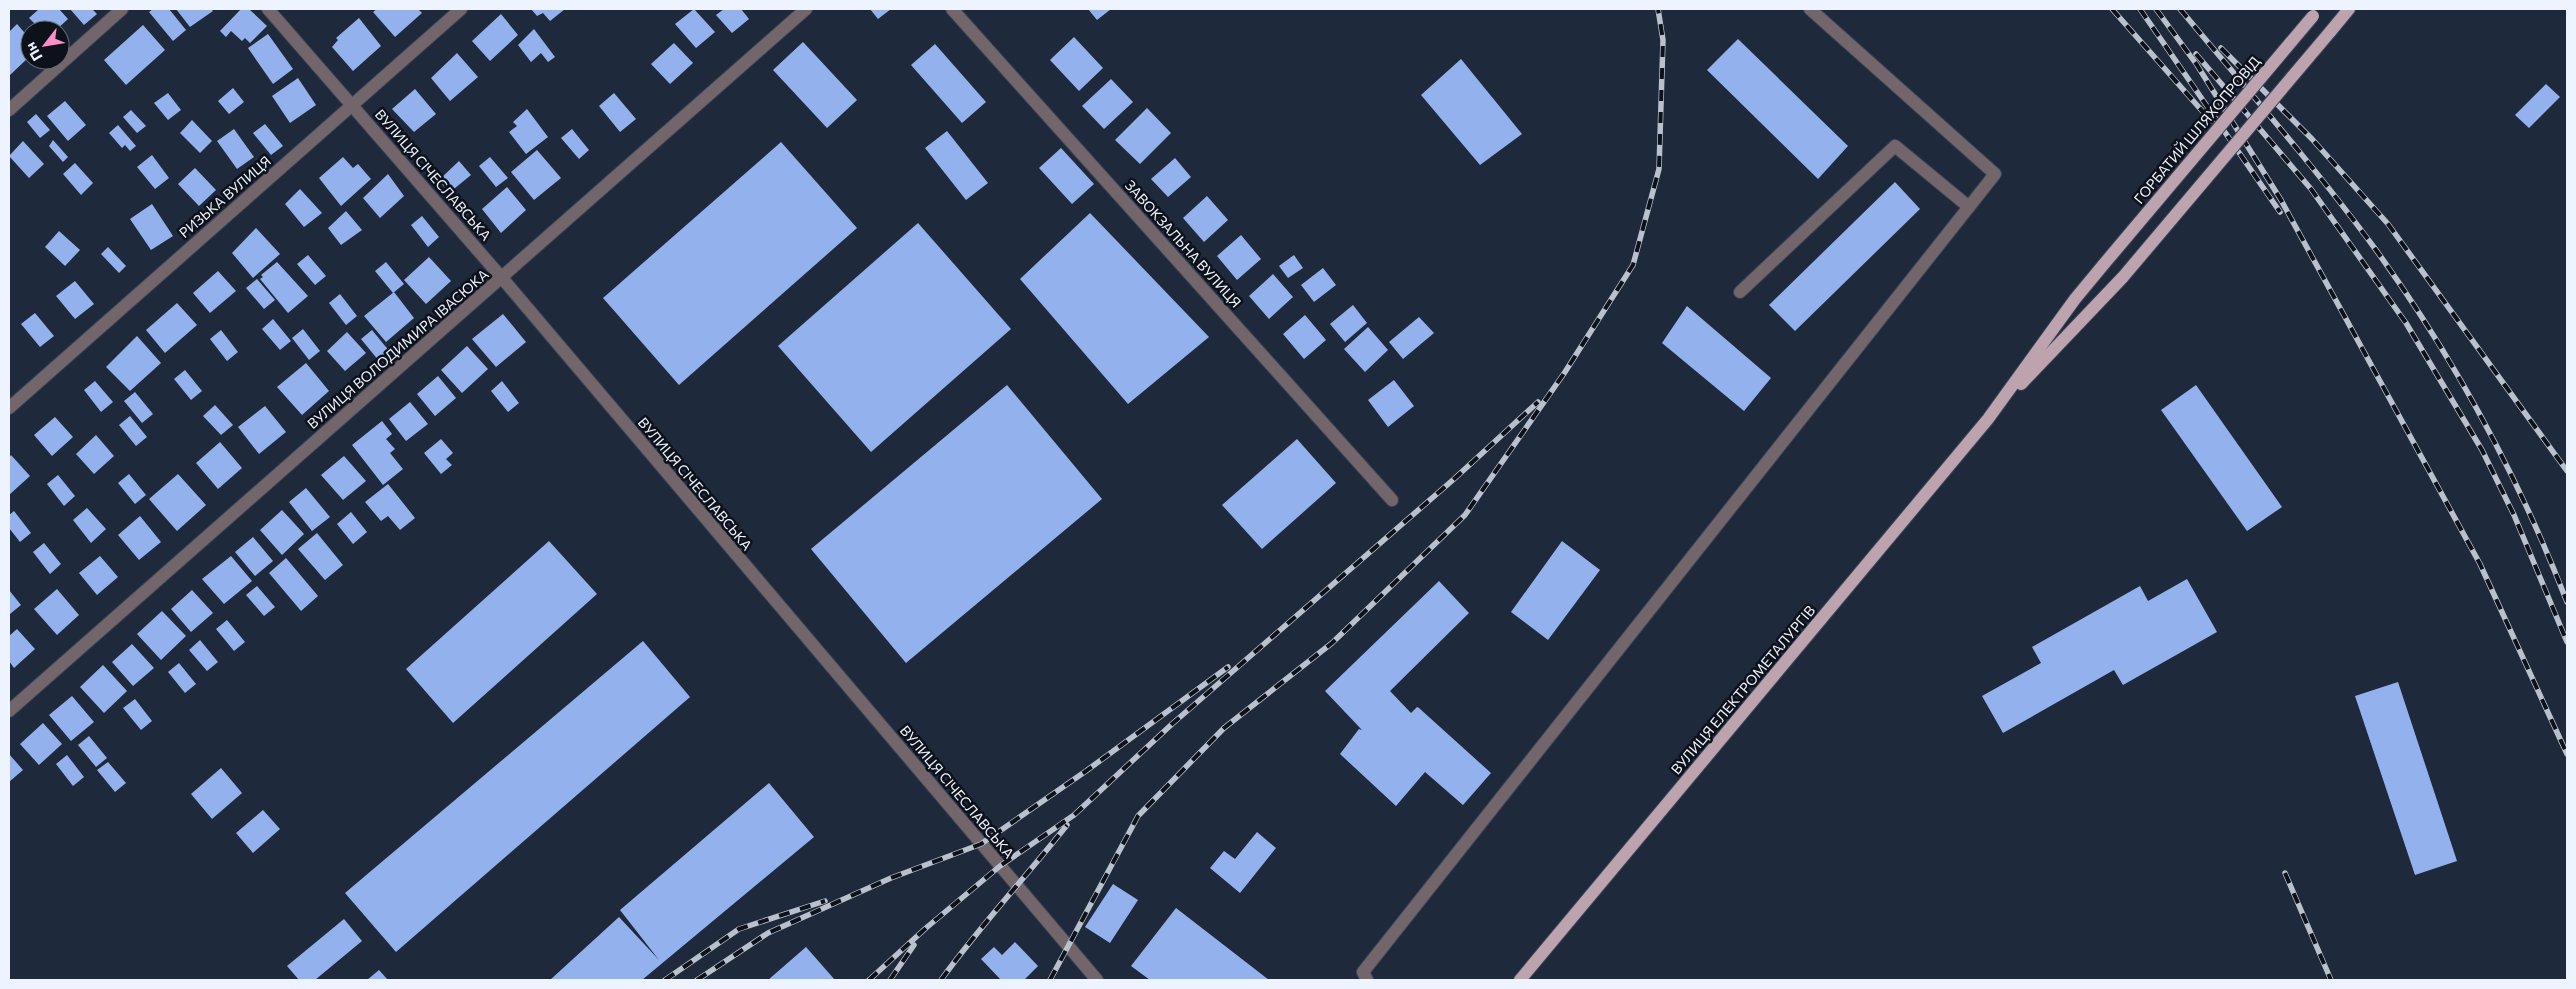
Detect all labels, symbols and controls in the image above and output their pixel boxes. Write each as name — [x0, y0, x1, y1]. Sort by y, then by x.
north arrow — [20, 20, 70, 70]
text: Пн — [21, 40, 45, 64]
street label: ГОРБАТИЙ ШЛЯХОПРОВІД — [2130, 52, 2263, 207]
street label: ВУЛИЦЯ СІЧЕСЛАВСЬКА — [372, 106, 495, 244]
street label: РИЗЬКА ВУЛИЦЯ — [175, 152, 274, 241]
street label: ЗАВОКЗАЛЬНА ВУЛИЦЯ — [1122, 177, 1245, 311]
street label: ВУЛИЦЯ ВОЛОДИМИРА ІВАСЮКА — [304, 265, 492, 432]
street label: ВУЛИЦЯ СІЧЕСЛАВСЬКА — [635, 414, 756, 554]
street label: ВУЛИЦЯ ЕЛЕКТРОМЕТАЛУРГІВ — [1667, 602, 1818, 778]
street label: ВУЛИЦЯ СІЧЕСЛАВСЬКА — [897, 722, 1018, 862]

